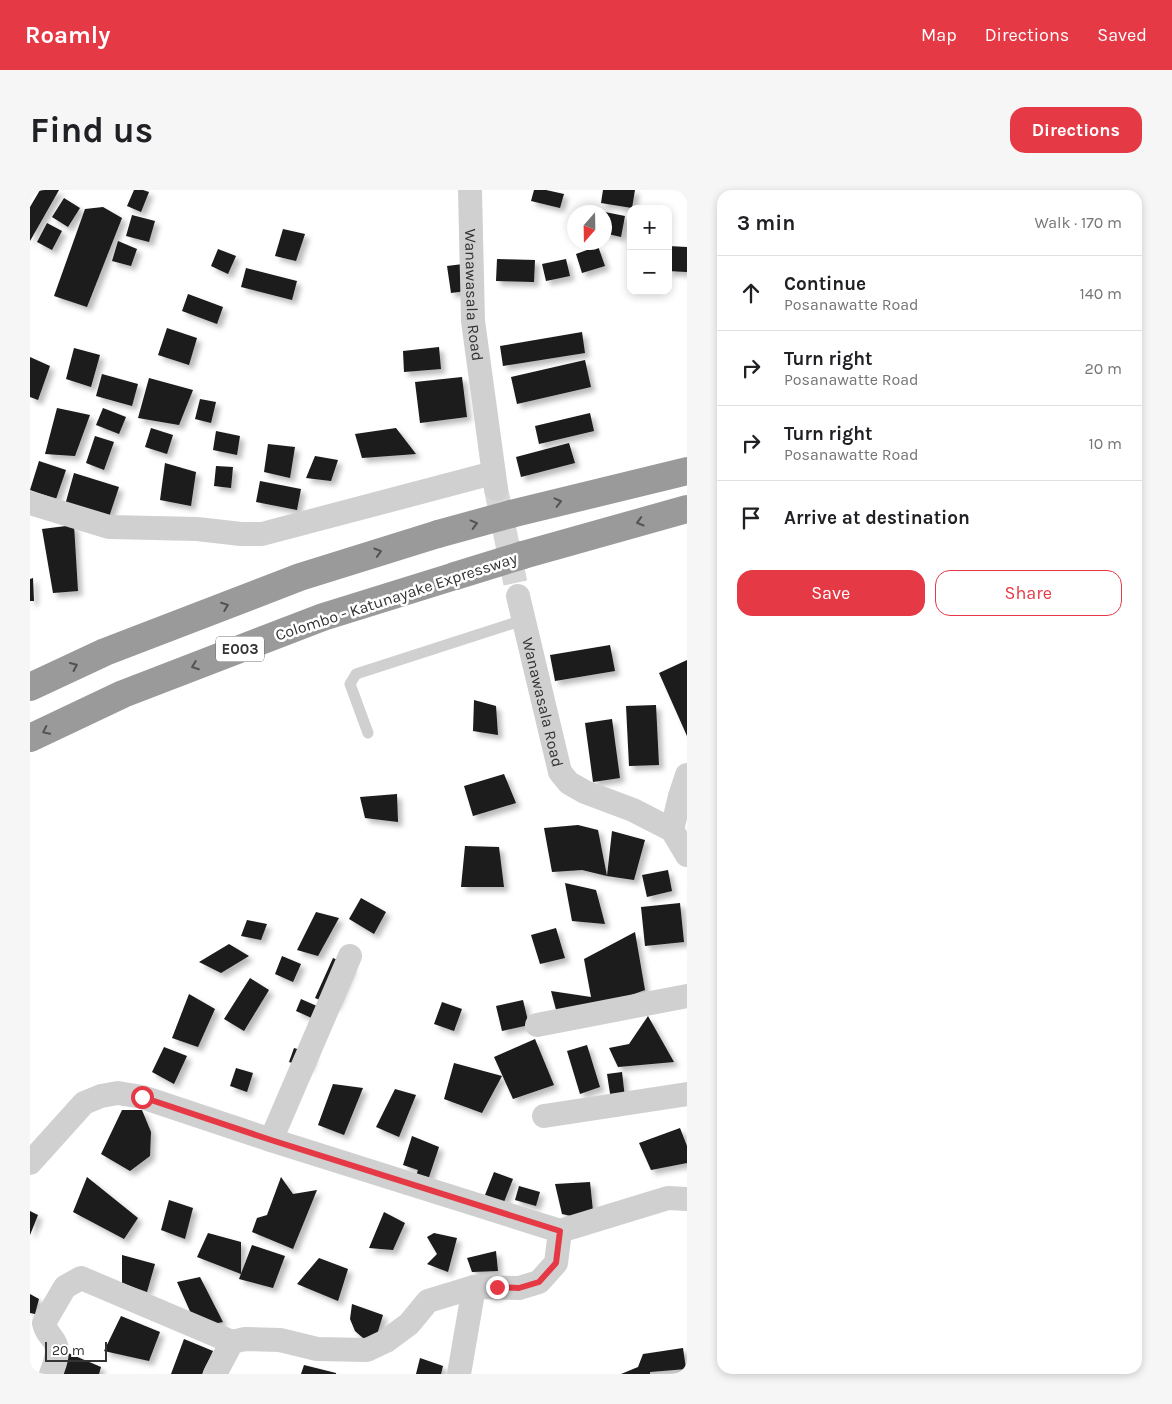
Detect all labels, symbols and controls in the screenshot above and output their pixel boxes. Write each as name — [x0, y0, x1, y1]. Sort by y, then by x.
text: Roamly — [25, 21, 110, 49]
text: Map — [921, 24, 957, 46]
text: Directions — [985, 24, 1069, 46]
text: Saved — [1097, 24, 1147, 46]
button: Directions — [1010, 107, 1142, 153]
text: Find us — [30, 110, 153, 151]
north arrow — [567, 205, 612, 250]
map controls — [627, 205, 672, 295]
button: + — [627, 205, 672, 250]
text: 3 min — [737, 211, 795, 235]
text: Walk · 170 m — [1034, 213, 1122, 232]
street label: Wanawasala Road — [461, 228, 487, 362]
button: − — [627, 250, 672, 295]
text: Continue — [784, 273, 866, 295]
icon: ahead — [737, 279, 765, 307]
text: 140 m — [1080, 284, 1122, 303]
text: Posanawatte Road — [784, 295, 919, 314]
text: Turn right — [784, 348, 873, 370]
icon: right — [737, 354, 765, 382]
text: 20 m — [1084, 359, 1122, 378]
text: Posanawatte Road — [784, 370, 919, 389]
text: Turn right — [784, 423, 873, 445]
icon: right — [737, 429, 765, 457]
text: 10 m — [1088, 434, 1122, 453]
text: Posanawatte Road — [784, 445, 919, 464]
one-way arrow — [554, 497, 563, 508]
icon: arrive — [737, 504, 765, 532]
text: Arrive at destination — [784, 507, 970, 529]
one-way arrow — [636, 517, 645, 527]
one-way arrow — [470, 519, 478, 529]
street label: Colombo - Katunayake Expressway — [273, 548, 520, 645]
one-way arrow — [374, 548, 382, 558]
button: Save — [737, 570, 925, 616]
button: Share — [935, 570, 1122, 616]
one-way arrow — [220, 602, 229, 612]
street label: Wanawasala Road — [518, 635, 567, 769]
road number: E003 — [216, 636, 264, 662]
one-way arrow — [191, 660, 199, 670]
one-way arrow — [69, 662, 78, 673]
one-way arrow — [42, 725, 51, 735]
route start — [131, 1086, 154, 1109]
route end — [486, 1276, 509, 1299]
scale bar — [45, 1339, 108, 1362]
text: 20 m — [52, 1342, 85, 1359]

